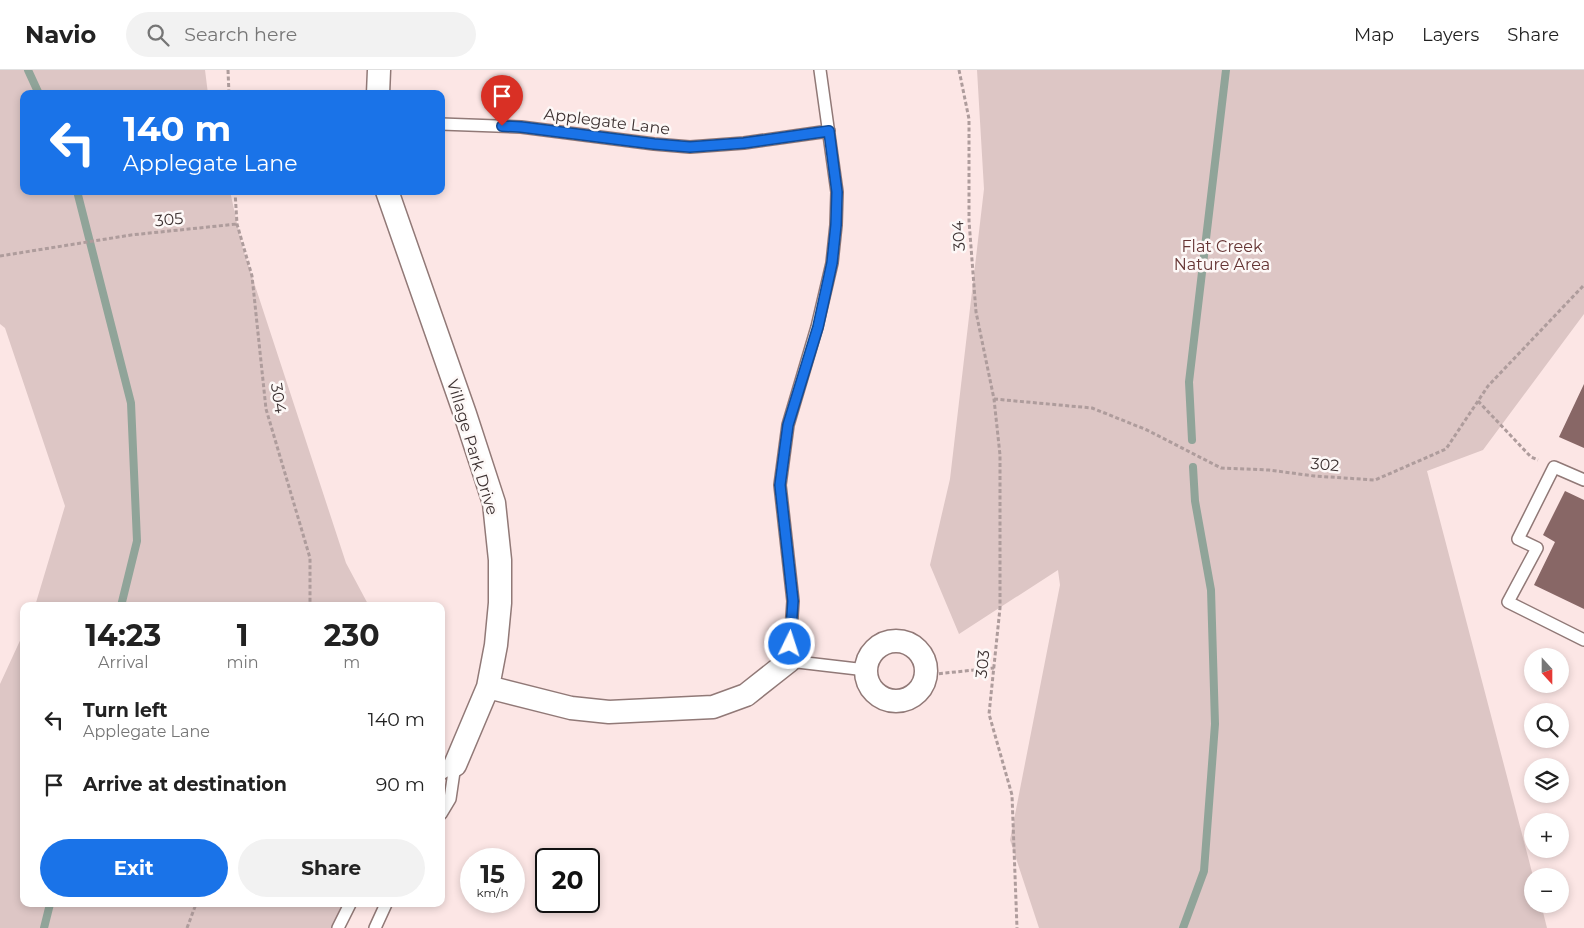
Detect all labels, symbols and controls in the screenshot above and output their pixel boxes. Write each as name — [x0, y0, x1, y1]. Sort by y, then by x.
search box — [126, 12, 476, 57]
text: Navio — [25, 20, 96, 49]
icon: search — [144, 21, 172, 49]
text: Search here — [184, 23, 297, 46]
text: Map — [1354, 24, 1394, 46]
text: Layers — [1422, 24, 1479, 46]
text: Share — [1507, 24, 1559, 46]
pin — [481, 75, 523, 126]
icon: arrive — [488, 82, 516, 110]
street label: Applegate Lane — [543, 104, 671, 139]
text: 140 m — [123, 107, 231, 150]
icon: left — [40, 110, 105, 175]
text: Applegate Lane — [123, 150, 298, 177]
street label: 305 — [154, 209, 184, 230]
street label: 304 — [948, 220, 969, 252]
park label: Flat Creek Nature Area — [1174, 237, 1270, 274]
street label: Village Park Drive — [443, 377, 502, 517]
street label: 304 — [267, 382, 290, 415]
street label: 302 — [1310, 454, 1340, 475]
text: 14:23 — [85, 617, 161, 654]
text: 1 — [237, 617, 248, 654]
text: 230 — [324, 617, 380, 654]
position arrow — [763, 617, 815, 669]
north arrow — [1524, 648, 1569, 692]
map controls — [1524, 648, 1569, 913]
street label: 303 — [972, 649, 993, 679]
text: Arrival — [98, 653, 148, 672]
text: min — [227, 653, 259, 672]
text: m — [343, 653, 360, 672]
text: Turn left — [83, 699, 168, 722]
button: search — [1524, 703, 1569, 748]
icon: left — [40, 706, 68, 734]
text: 140 m — [368, 708, 425, 731]
text: Applegate Lane — [83, 722, 210, 741]
button: layers — [1524, 758, 1569, 803]
icon: arrive — [40, 771, 68, 799]
text: Arrive at destination — [83, 773, 287, 796]
text: 90 m — [376, 773, 425, 796]
button: + — [1524, 813, 1569, 858]
button: Exit — [40, 839, 228, 897]
button: Share — [238, 839, 425, 897]
speed limit sign: 20 — [535, 848, 600, 913]
text: 15 — [480, 859, 505, 889]
button: − — [1524, 868, 1569, 913]
text: km/h — [476, 885, 509, 900]

